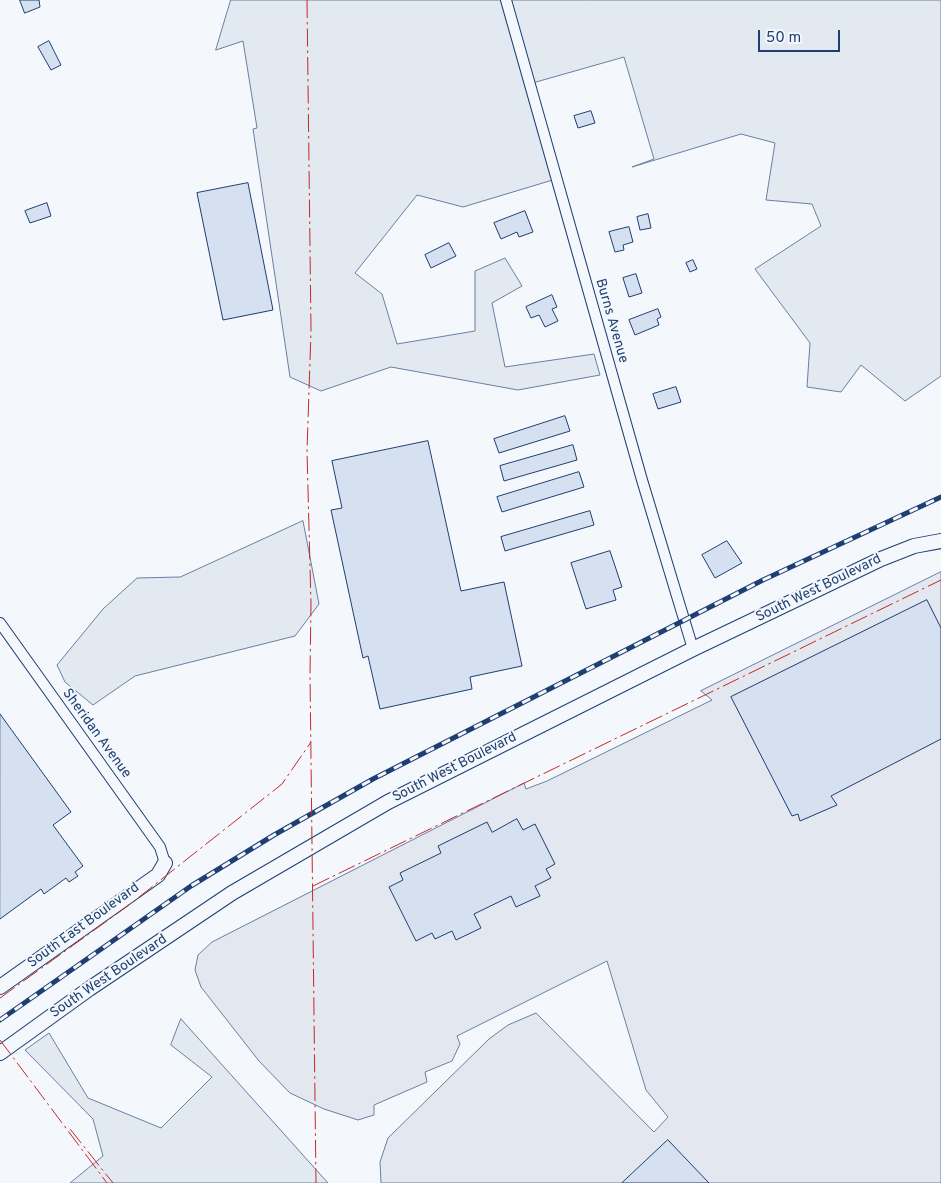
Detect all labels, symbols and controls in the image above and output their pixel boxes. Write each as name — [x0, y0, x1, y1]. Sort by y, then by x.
scale bar — [761, 20, 844, 52]
text: 50 m — [766, 29, 801, 48]
street label: Burns Avenue — [591, 277, 631, 365]
street label: South West Boulevard — [754, 551, 884, 627]
street label: Sheridan Avenue — [58, 686, 134, 782]
street label: South West Boulevard — [390, 729, 520, 807]
street label: South East Boulevard — [25, 880, 143, 972]
street label: South West Boulevard — [47, 932, 171, 1022]

